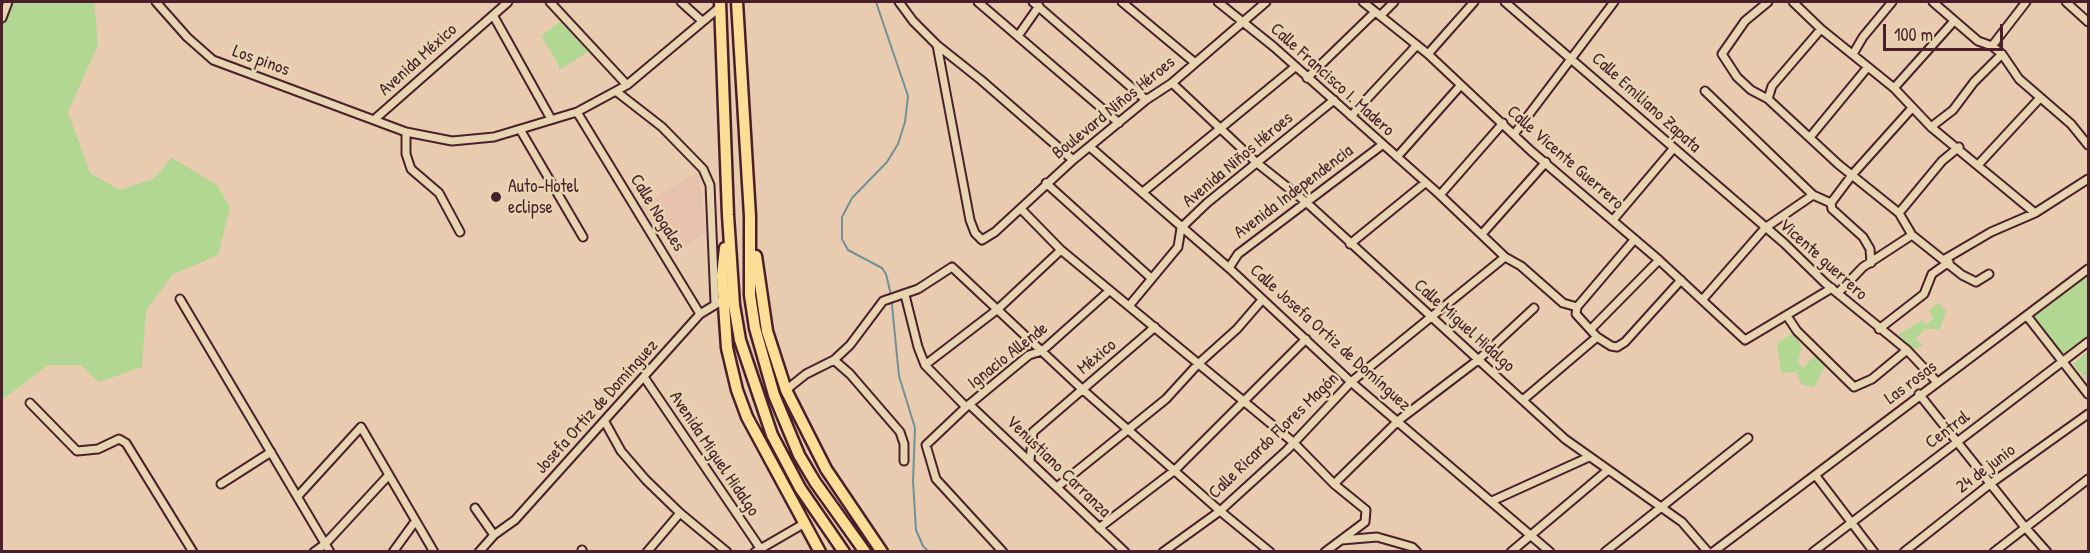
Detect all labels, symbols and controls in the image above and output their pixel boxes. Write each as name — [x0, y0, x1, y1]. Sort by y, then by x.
scale bar — [1886, 12, 2006, 50]
street label: Avenida México — [374, 19, 462, 101]
street label: Calle Francisco I. Madero — [1265, 19, 1399, 141]
text: 100 m — [1894, 22, 1933, 47]
street label: Los pinos — [230, 41, 292, 81]
street label: Calle Emiliano Zapata — [1587, 48, 1705, 158]
street label: Boulevard Niños Héroes — [1048, 52, 1180, 164]
street label: Calle Vicente Guerrero — [1502, 101, 1628, 215]
street label: Avenida Niños Héroes — [1178, 108, 1298, 212]
street label: Avenida Independencia — [1230, 140, 1358, 244]
street label: Calle Nogales — [625, 170, 689, 256]
place label: Auto-Hotel eclipse — [508, 176, 579, 219]
marker: Auto-Hotel eclipse — [489, 190, 503, 204]
street label: Vicente guerrero — [1774, 215, 1872, 305]
street label: Calle Josefa Ortiz de Domínguez — [1245, 260, 1415, 416]
street label: Calle Miguel Hidalgo — [1409, 275, 1519, 377]
street label: Ignacio Allende — [964, 318, 1052, 394]
street label: Josefa Ortiz de Domínguez — [531, 335, 663, 479]
street label: México — [1073, 335, 1121, 379]
street label: Las rosas — [1881, 356, 1941, 410]
street label: Calle Ricardo Flores Magón — [1204, 368, 1344, 504]
street label: Avenida Miguel Hidalgo — [664, 387, 764, 521]
street label: Central — [1921, 406, 1975, 454]
street label: Venustiano Carranza — [1001, 412, 1115, 522]
street label: 24 de junio — [1952, 440, 2020, 498]

